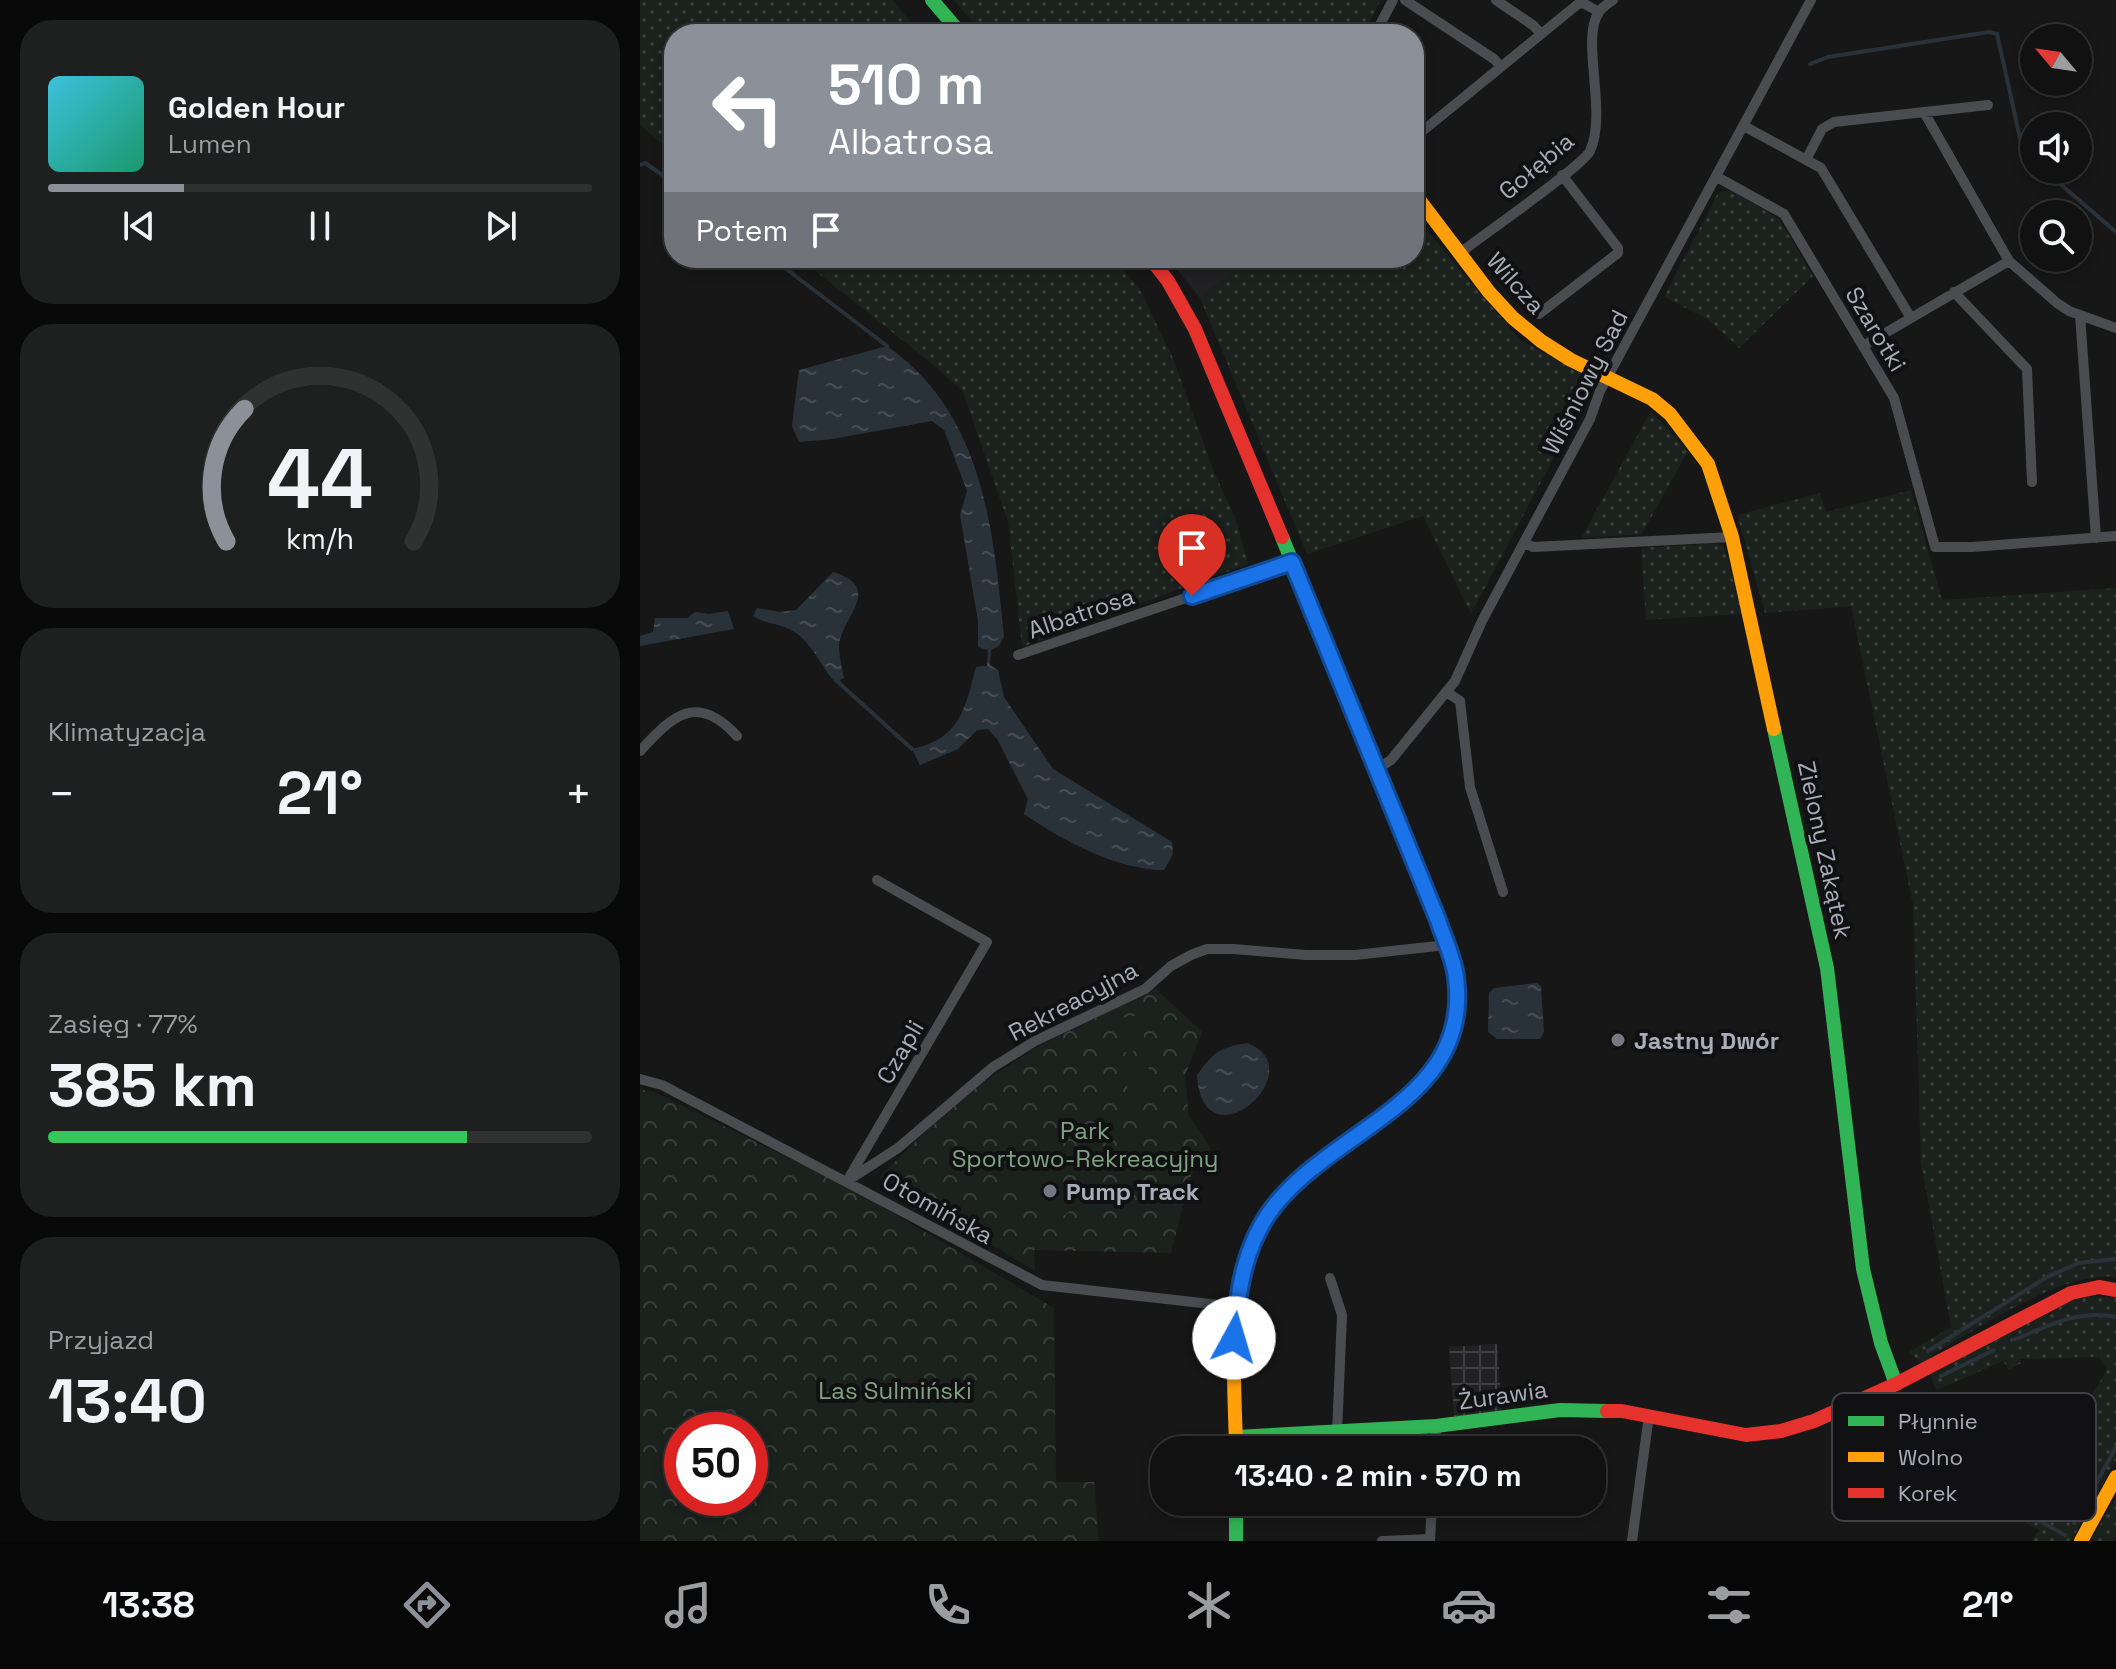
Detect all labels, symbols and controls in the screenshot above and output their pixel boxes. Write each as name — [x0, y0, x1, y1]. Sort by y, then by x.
north arrow — [2020, 24, 2092, 96]
map controls — [2020, 24, 2092, 272]
text: 510 m — [828, 49, 984, 120]
icon: left — [696, 56, 800, 160]
text: Golden Hour — [168, 88, 345, 127]
button: sound — [2020, 112, 2092, 184]
text: Albatrosa — [828, 119, 994, 165]
street label: Gołębia — [1492, 125, 1580, 206]
text: Lumen — [168, 127, 252, 161]
button: search — [2020, 200, 2092, 272]
icon: previous — [117, 204, 161, 248]
icon: pause — [298, 204, 342, 248]
icon: next — [479, 204, 523, 248]
icon: arrive — [804, 208, 848, 252]
text: Potem — [696, 211, 788, 250]
street label: Wilcza — [1480, 246, 1552, 321]
street label: Szarotki — [1839, 281, 1913, 377]
street label: Wiśniowy Sad — [1535, 304, 1635, 460]
text: 44 — [267, 426, 373, 532]
pin — [1158, 514, 1226, 596]
text: km/h — [286, 521, 354, 557]
icon: arrive — [1170, 526, 1214, 570]
street label: Albatrosa — [1024, 580, 1138, 646]
text: Klimatyzacja — [48, 715, 206, 749]
text: 21° — [277, 755, 363, 832]
street label: Zielony Zakątek — [1791, 758, 1859, 942]
text: − — [48, 766, 75, 822]
text: + — [565, 766, 592, 822]
street label: Rekreacyjna — [1003, 954, 1143, 1048]
text: Zasięg · 77% — [48, 1007, 198, 1041]
street label: Czapli — [869, 1014, 931, 1090]
place label: Jastny Dwór — [1634, 1025, 1779, 1056]
marker: Jastny Dwór — [1609, 1031, 1627, 1049]
text: 385 km — [48, 1047, 257, 1124]
park label: Park Sportowo-Rekreacyjny — [952, 1115, 1218, 1174]
street label: Otomińska — [877, 1165, 999, 1251]
place label: Pump Track — [1066, 1176, 1200, 1207]
marker: Pump Track — [1041, 1182, 1059, 1200]
position arrow — [1192, 1296, 1276, 1380]
text: Przyjazd — [48, 1323, 154, 1357]
text: 13:40 — [48, 1363, 207, 1440]
street label: Żurawia — [1457, 1373, 1550, 1417]
park label: Las Sulmiński — [818, 1375, 972, 1406]
legend — [1832, 1393, 2096, 1521]
text: Płynnie — [1898, 1407, 1978, 1435]
speed limit sign: 50 — [664, 1412, 768, 1516]
text: Wolno — [1898, 1443, 1963, 1471]
text: 13:40 · 2 min · 570 m — [1234, 1456, 1522, 1495]
text: Korek — [1898, 1479, 1957, 1507]
icon: directions — [399, 1577, 455, 1633]
icon: music — [660, 1577, 716, 1633]
icon: phone — [920, 1577, 976, 1633]
icon: climate — [1181, 1577, 1237, 1633]
icon: car — [1441, 1577, 1497, 1633]
icon: filters — [1701, 1577, 1757, 1633]
text: 13:38 — [102, 1582, 195, 1628]
text: 21° — [1962, 1582, 2014, 1628]

